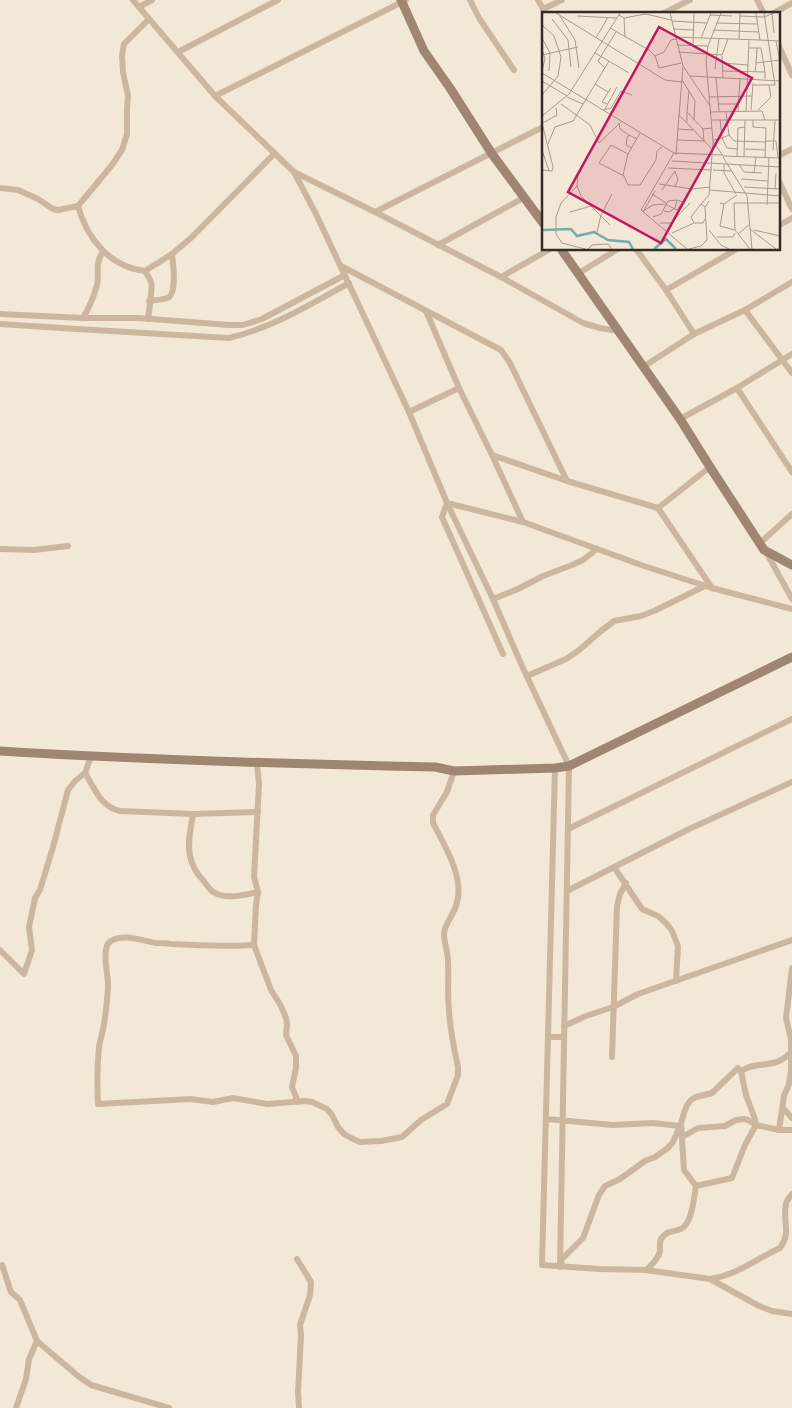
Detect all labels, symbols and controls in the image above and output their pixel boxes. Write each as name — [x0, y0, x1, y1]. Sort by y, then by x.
inset map — [542, 12, 780, 250]

